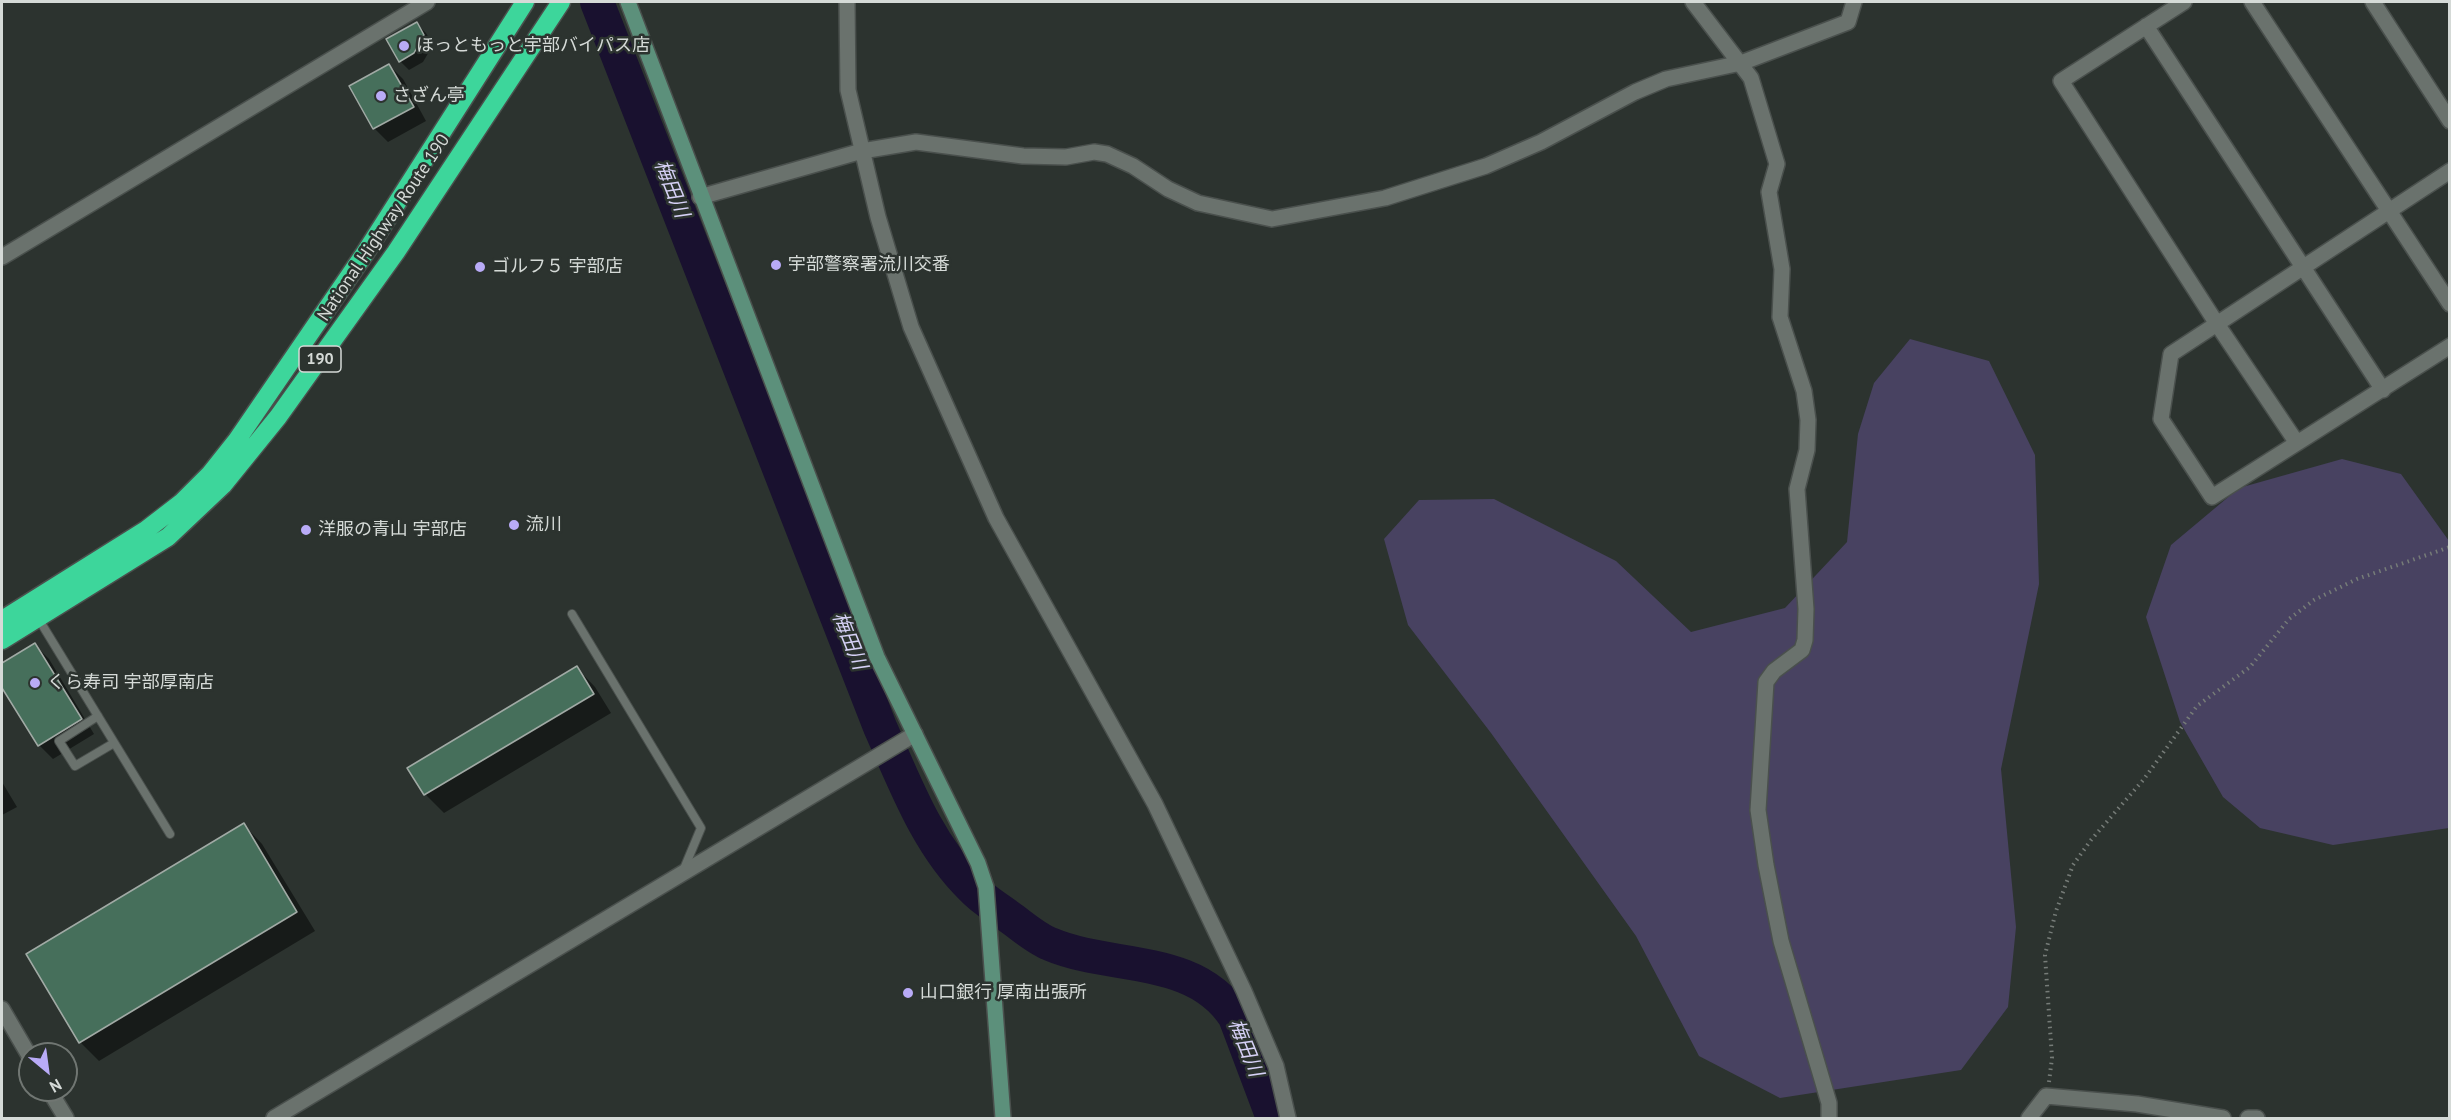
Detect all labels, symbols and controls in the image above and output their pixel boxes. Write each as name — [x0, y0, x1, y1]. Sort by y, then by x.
place label: ほっともっと宇部バイパス店 — [416, 35, 650, 57]
marker: ほっともっと宇部バイパス店 — [397, 39, 411, 53]
place label: さざん亭 — [393, 85, 465, 107]
marker: さざん亭 — [374, 89, 388, 103]
street label: National Highway Route 190 — [313, 130, 455, 326]
water label: 梅田川 — [649, 157, 693, 221]
place label: 宇部警察署流川交番 — [788, 254, 950, 276]
place label: ゴルフ５ 宇部店 — [492, 256, 623, 278]
marker: 宇部警察署流川交番 — [769, 258, 783, 272]
marker: ゴルフ５ 宇部店 — [473, 260, 487, 274]
road number: 190 — [299, 346, 341, 372]
place label: 流川 — [526, 514, 562, 536]
marker: 流川 — [507, 518, 521, 532]
place label: 洋服の青山 宇部店 — [318, 519, 467, 541]
marker: 洋服の青山 宇部店 — [299, 523, 313, 537]
water label: 梅田川 — [827, 609, 871, 673]
place label: くら寿司 宇部厚南店 — [47, 672, 214, 694]
marker: くら寿司 宇部厚南店 — [28, 676, 42, 690]
place label: 山口銀行 厚南出張所 — [920, 982, 1087, 1004]
marker: 山口銀行 厚南出張所 — [901, 986, 915, 1000]
water label: 梅田川 — [1223, 1016, 1267, 1080]
north arrow — [18, 1042, 78, 1102]
text: N — [46, 1075, 65, 1097]

